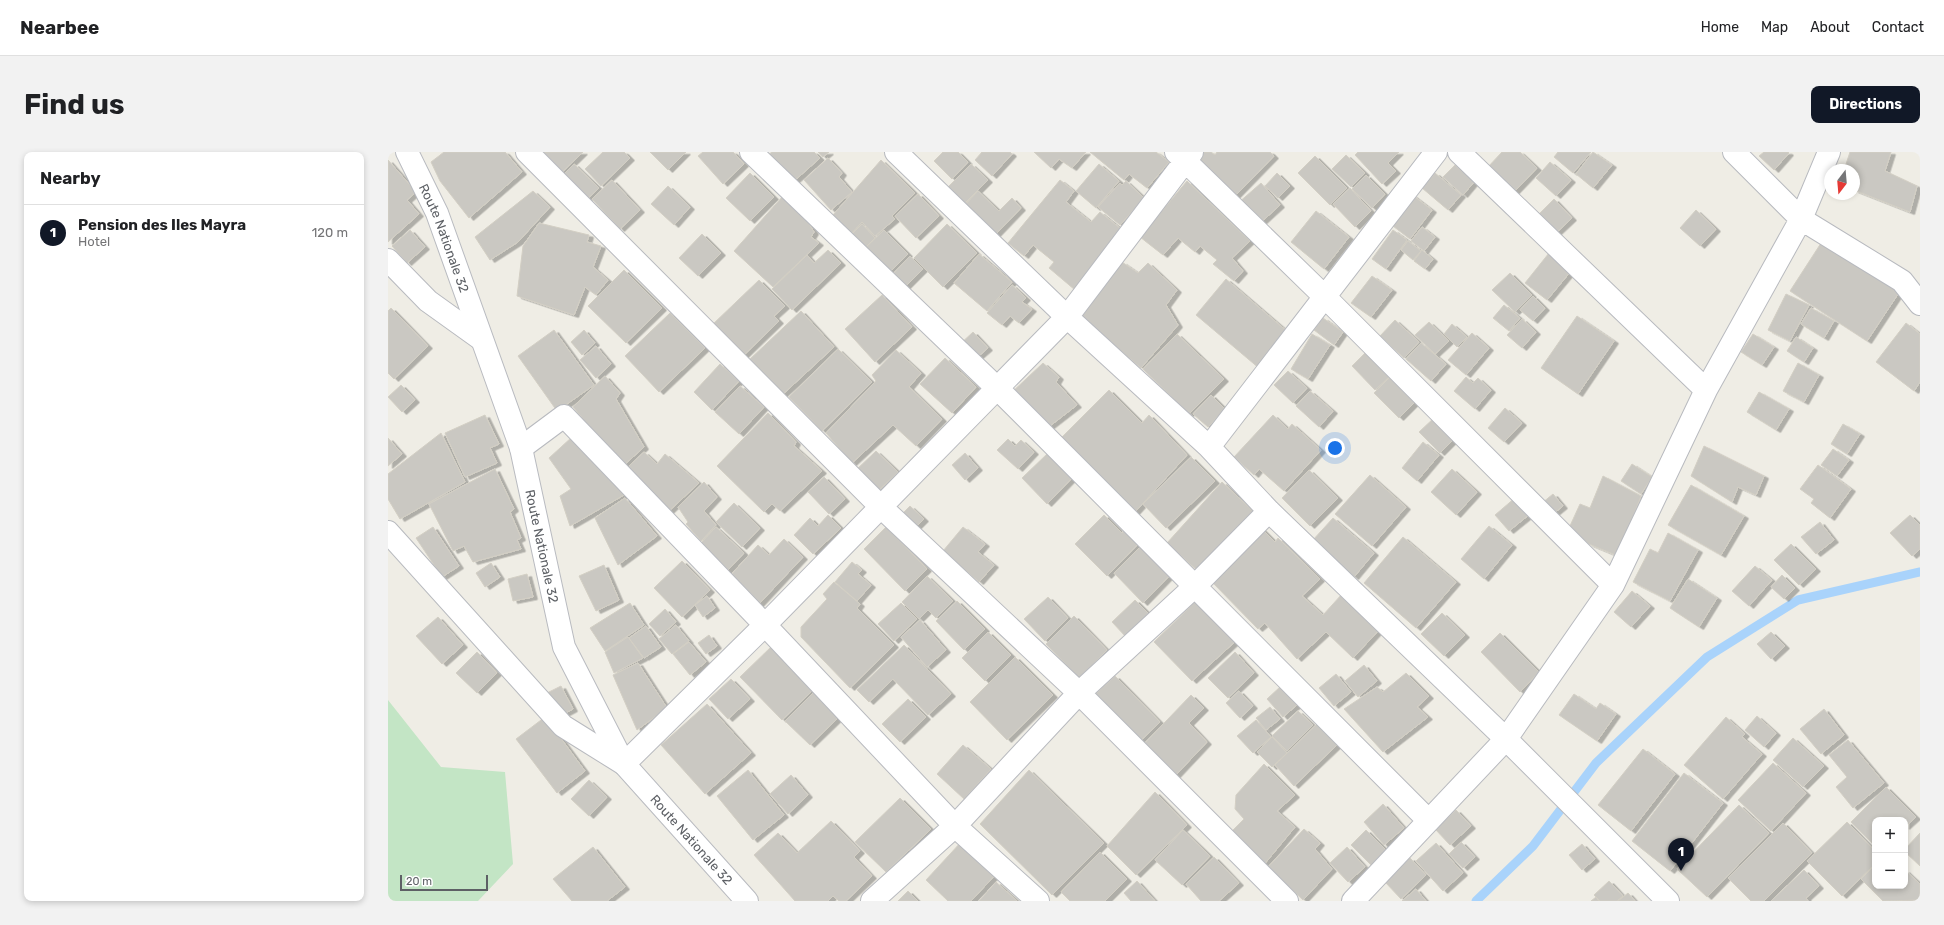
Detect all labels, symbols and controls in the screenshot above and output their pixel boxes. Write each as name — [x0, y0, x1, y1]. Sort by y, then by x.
text: Nearbee — [20, 16, 99, 39]
text: Home — [1701, 19, 1739, 36]
text: Map — [1761, 19, 1788, 36]
text: About — [1810, 19, 1850, 36]
text: Contact — [1872, 19, 1924, 36]
button: Directions — [1811, 86, 1920, 123]
text: Find us — [24, 88, 124, 121]
north arrow — [1824, 164, 1860, 200]
text: Nearby — [40, 168, 101, 188]
street label: Route Nationale 32 — [416, 181, 472, 294]
text: Pension des Iles Mayra — [78, 216, 246, 234]
text: 1 — [50, 225, 56, 240]
text: 120 m — [312, 225, 348, 240]
text: Hotel — [78, 234, 110, 249]
your location — [1325, 438, 1345, 458]
street label: Route Nationale 32 — [523, 488, 562, 604]
street label: Route Nationale 32 — [648, 792, 736, 887]
map controls — [1872, 817, 1908, 889]
button: + — [1872, 817, 1908, 853]
pin: 1 — [1668, 838, 1694, 871]
button: − — [1872, 853, 1908, 889]
scale bar — [400, 873, 488, 892]
text: 20 m — [406, 875, 432, 888]

